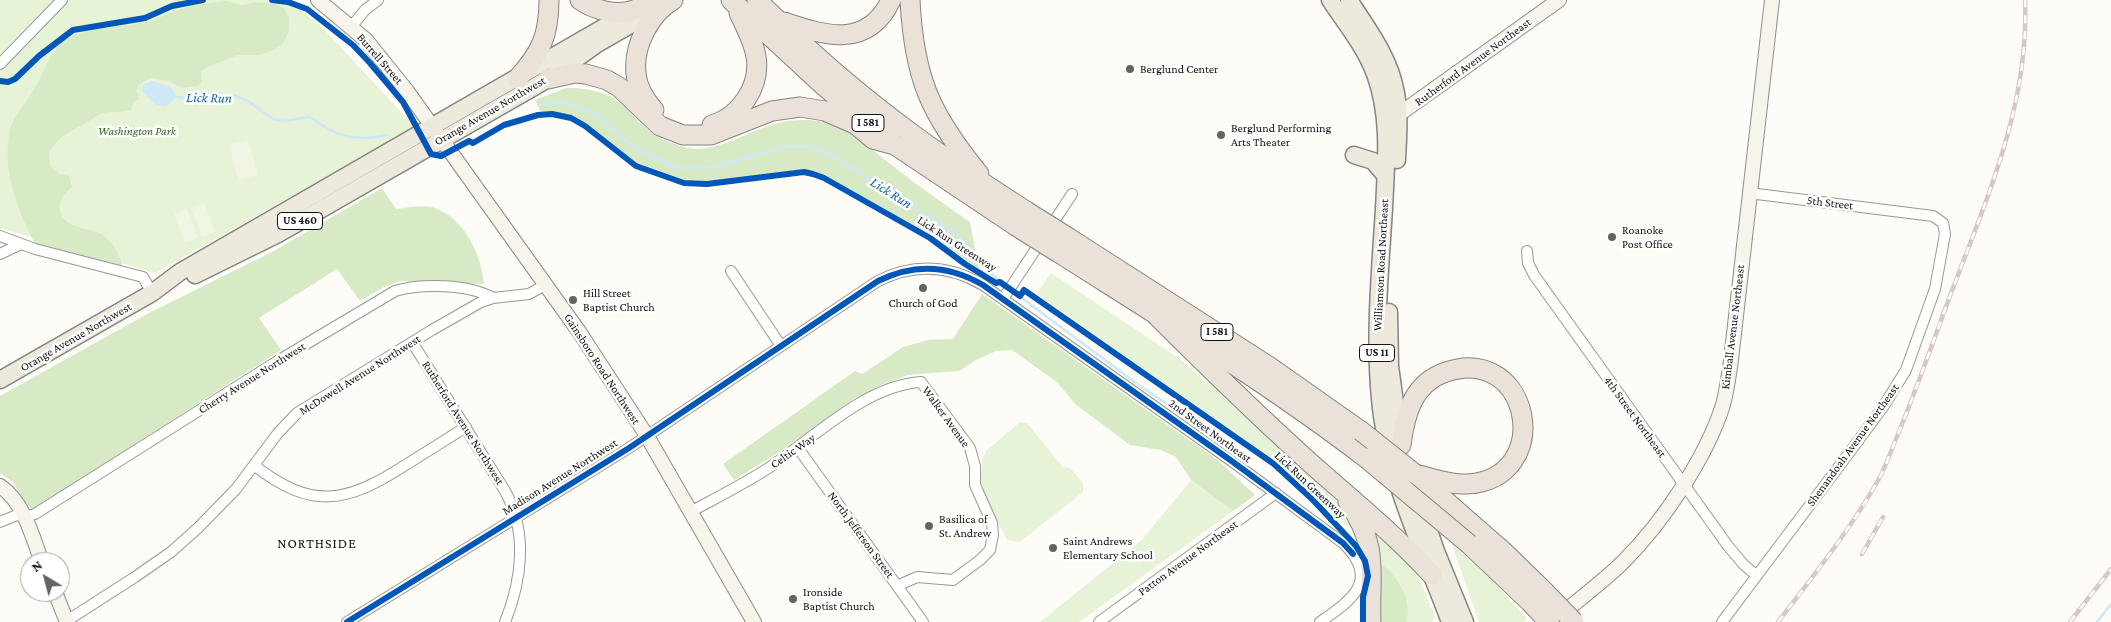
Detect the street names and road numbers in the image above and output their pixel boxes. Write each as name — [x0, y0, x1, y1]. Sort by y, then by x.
street label: Rutherford Avenue Northeast — [1412, 15, 1534, 109]
street label: Burrell Street — [354, 30, 406, 88]
street label: Orange Avenue Northwest — [432, 73, 548, 149]
road number: I 581 — [852, 115, 884, 132]
street label: 5th Street — [1806, 193, 1854, 213]
street label: Williamson Road Northeast — [1370, 198, 1392, 332]
road number: US 460 — [278, 212, 322, 230]
street label: Lick Run Greenway — [915, 213, 999, 275]
street label: Kimball Avenue Northeast — [1718, 264, 1748, 390]
street label: Orange Avenue Northwest — [18, 299, 134, 375]
street label: Gainsboro Road Northwest — [561, 311, 643, 427]
road number: I 581 — [1201, 324, 1233, 341]
street label: McDowell Avenue Northwest — [297, 332, 423, 418]
street label: Cherry Avenue Northwest — [196, 339, 308, 417]
road number: US 11 — [1360, 344, 1394, 362]
street label: Rutherford Avenue Northwest — [419, 358, 507, 488]
street label: 4th Street Northeast — [1601, 373, 1669, 461]
street label: Shenandoah Avenue Northeast — [1804, 381, 1902, 509]
street label: Walker Avenue — [919, 384, 973, 450]
street label: 2nd Street Northeast — [1166, 396, 1254, 466]
street label: Celtic Way — [768, 430, 818, 472]
street label: Madison Avenue Northwest — [500, 436, 620, 518]
street label: Lick Run Greenway — [1271, 448, 1349, 522]
street label: North Jefferson Street — [825, 489, 897, 581]
street label: Patton Avenue Northeast — [1135, 517, 1241, 599]

